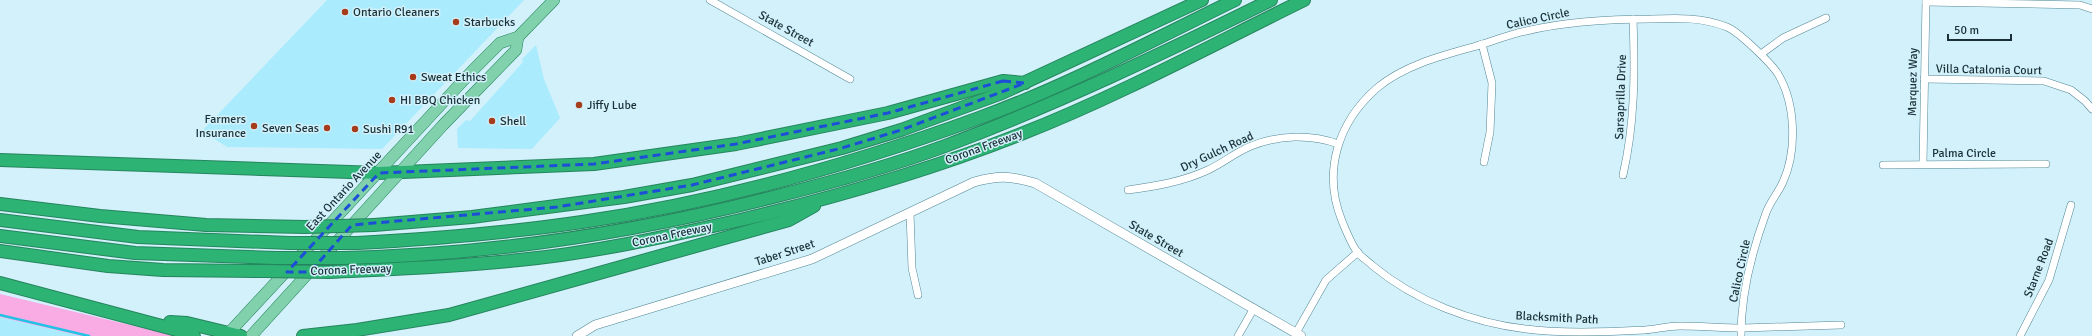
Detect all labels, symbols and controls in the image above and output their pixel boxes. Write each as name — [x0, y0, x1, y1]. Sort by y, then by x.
place label: Ontario Cleaners — [353, 5, 439, 20]
street label: Calico Circle — [1505, 5, 1571, 33]
marker: Ontario Cleaners — [340, 7, 350, 17]
street label: State Street — [756, 8, 816, 50]
place label: Starbucks — [464, 15, 515, 30]
scale bar — [1948, 16, 2011, 42]
marker: Starbucks — [451, 17, 461, 27]
text: 50 m — [1954, 23, 1979, 38]
street label: Marquez Way — [1905, 47, 1921, 116]
street label: Sarsaprilla Drive — [1612, 54, 1630, 140]
street label: Villa Catalonia Court — [1936, 62, 2042, 78]
place label: Sweat Ethics — [421, 70, 486, 85]
marker: Sweat Ethics — [408, 72, 418, 82]
place label: HI BBQ Chicken — [400, 93, 480, 108]
marker: HI BBQ Chicken — [387, 95, 397, 105]
place label: Jiffy Lube — [587, 98, 637, 113]
marker: Jiffy Lube — [574, 100, 584, 110]
place label: Farmers Insurance — [196, 112, 246, 141]
place label: Shell — [500, 114, 527, 129]
marker: Shell — [487, 116, 497, 126]
marker: Farmers Insurance — [249, 121, 259, 131]
place label: Seven Seas — [262, 121, 319, 136]
place label: Sushi R91 — [363, 122, 414, 137]
marker: Seven Seas — [322, 123, 332, 133]
marker: Sushi R91 — [350, 124, 360, 134]
street label: Corona Freeway — [943, 126, 1025, 168]
street label: Dry Gulch Road — [1178, 129, 1256, 175]
street label: Palma Circle — [1932, 146, 1996, 161]
street label: East Ontario Avenue — [303, 148, 385, 234]
street label: State Street — [1126, 217, 1186, 261]
street label: Corona Freeway — [631, 219, 714, 251]
street label: Taber Street — [753, 236, 817, 270]
street label: Starne Road — [2021, 236, 2057, 300]
street label: Calico Circle — [1726, 238, 1754, 304]
street label: Corona Freeway — [310, 261, 392, 279]
street label: Blacksmith Path — [1515, 308, 1599, 328]

